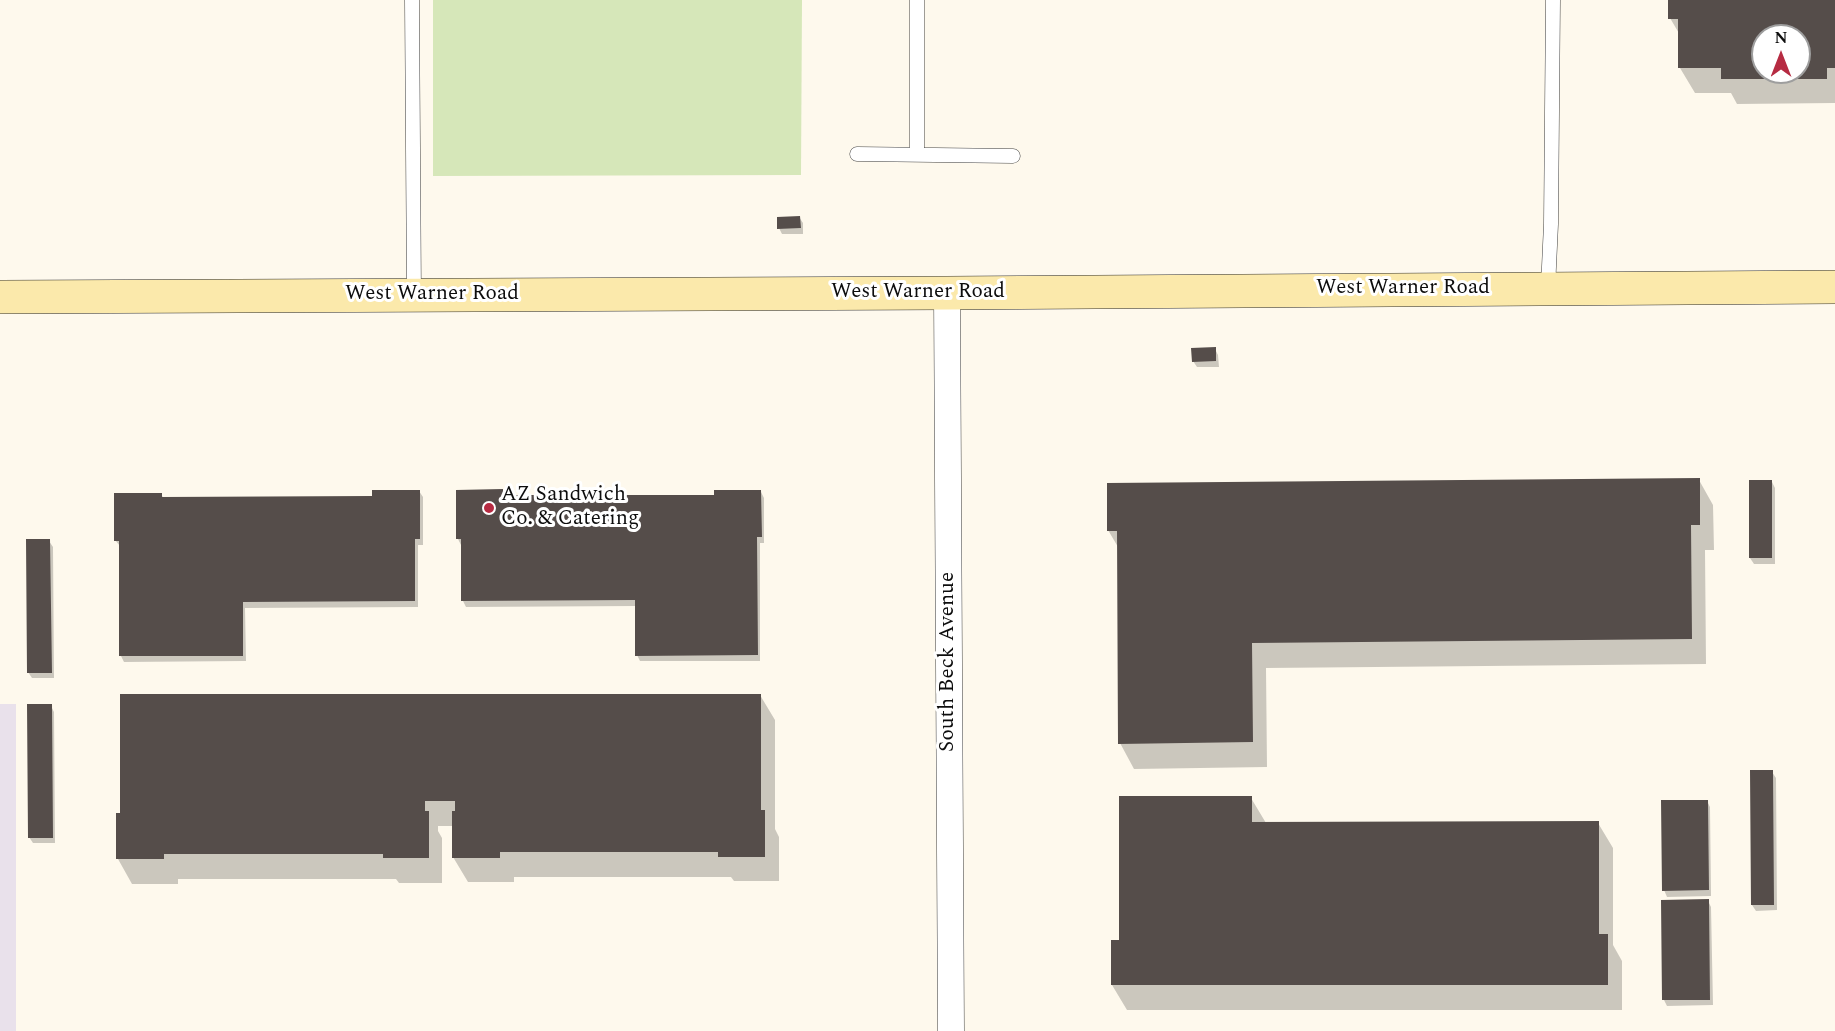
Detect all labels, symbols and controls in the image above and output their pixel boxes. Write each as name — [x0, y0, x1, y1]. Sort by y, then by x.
north arrow — [1751, 24, 1811, 84]
text: N — [1774, 26, 1788, 50]
street label: West Warner Road — [1316, 276, 1490, 302]
street label: West Warner Road — [831, 280, 1005, 306]
street label: West Warner Road — [345, 282, 519, 308]
place label: AZ Sandwich Co. & Catering — [501, 483, 639, 533]
marker: AZ Sandwich Co. & Catering — [482, 501, 496, 515]
street label: South Beck Avenue — [936, 572, 962, 752]

